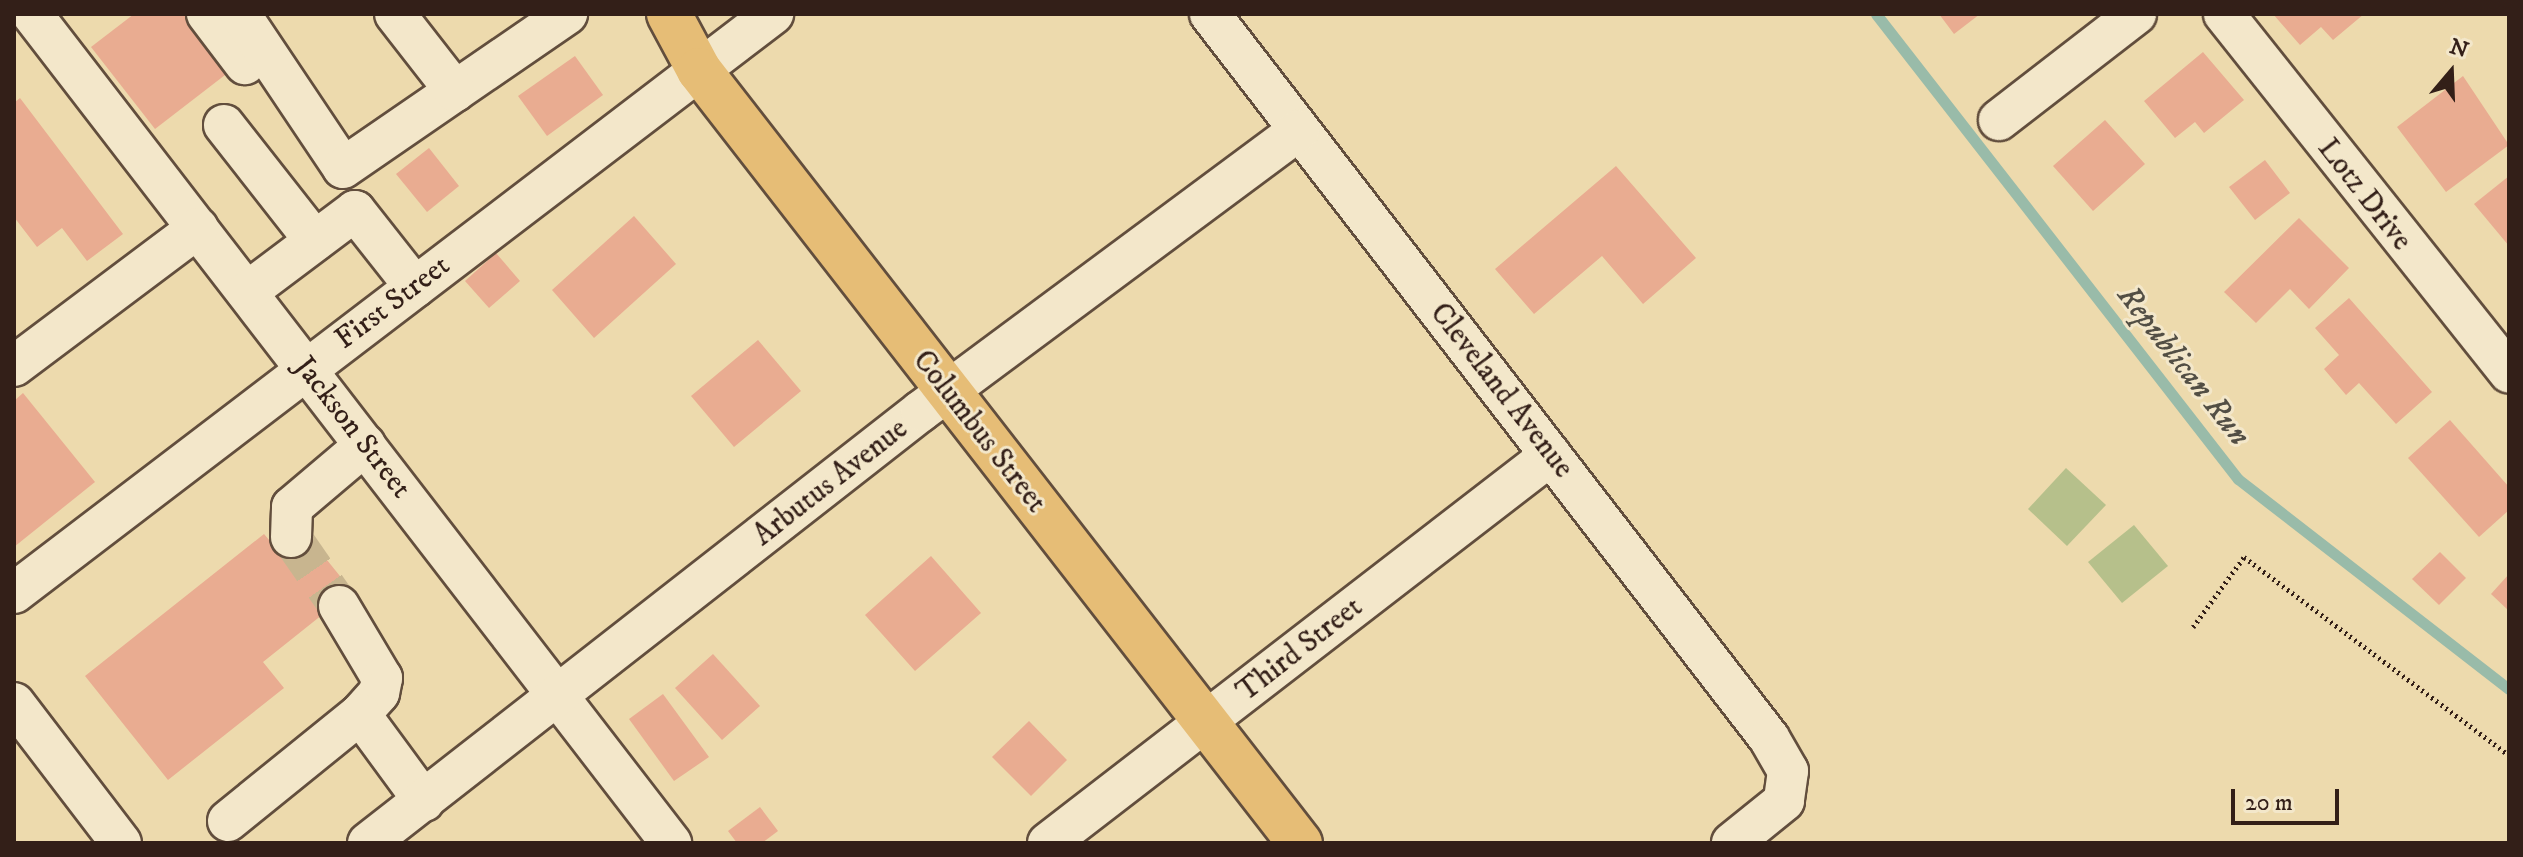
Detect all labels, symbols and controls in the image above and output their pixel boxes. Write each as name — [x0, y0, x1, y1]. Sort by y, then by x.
north arrow — [2411, 32, 2491, 112]
text: N — [2446, 33, 2472, 65]
street label: Lotz Drive — [2309, 132, 2419, 258]
street label: First Street — [329, 248, 457, 358]
water label: Republican Run — [2108, 278, 2258, 454]
street label: Cleveland Avenue — [1422, 296, 1580, 486]
street label: Columbus Street — [904, 344, 1054, 520]
street label: Jackson Street — [286, 350, 418, 506]
street label: Arbutus Avenue — [747, 412, 915, 554]
street label: Third Street — [1230, 590, 1370, 710]
scale bar — [2235, 773, 2343, 823]
text: 20 m — [2245, 788, 2293, 818]

